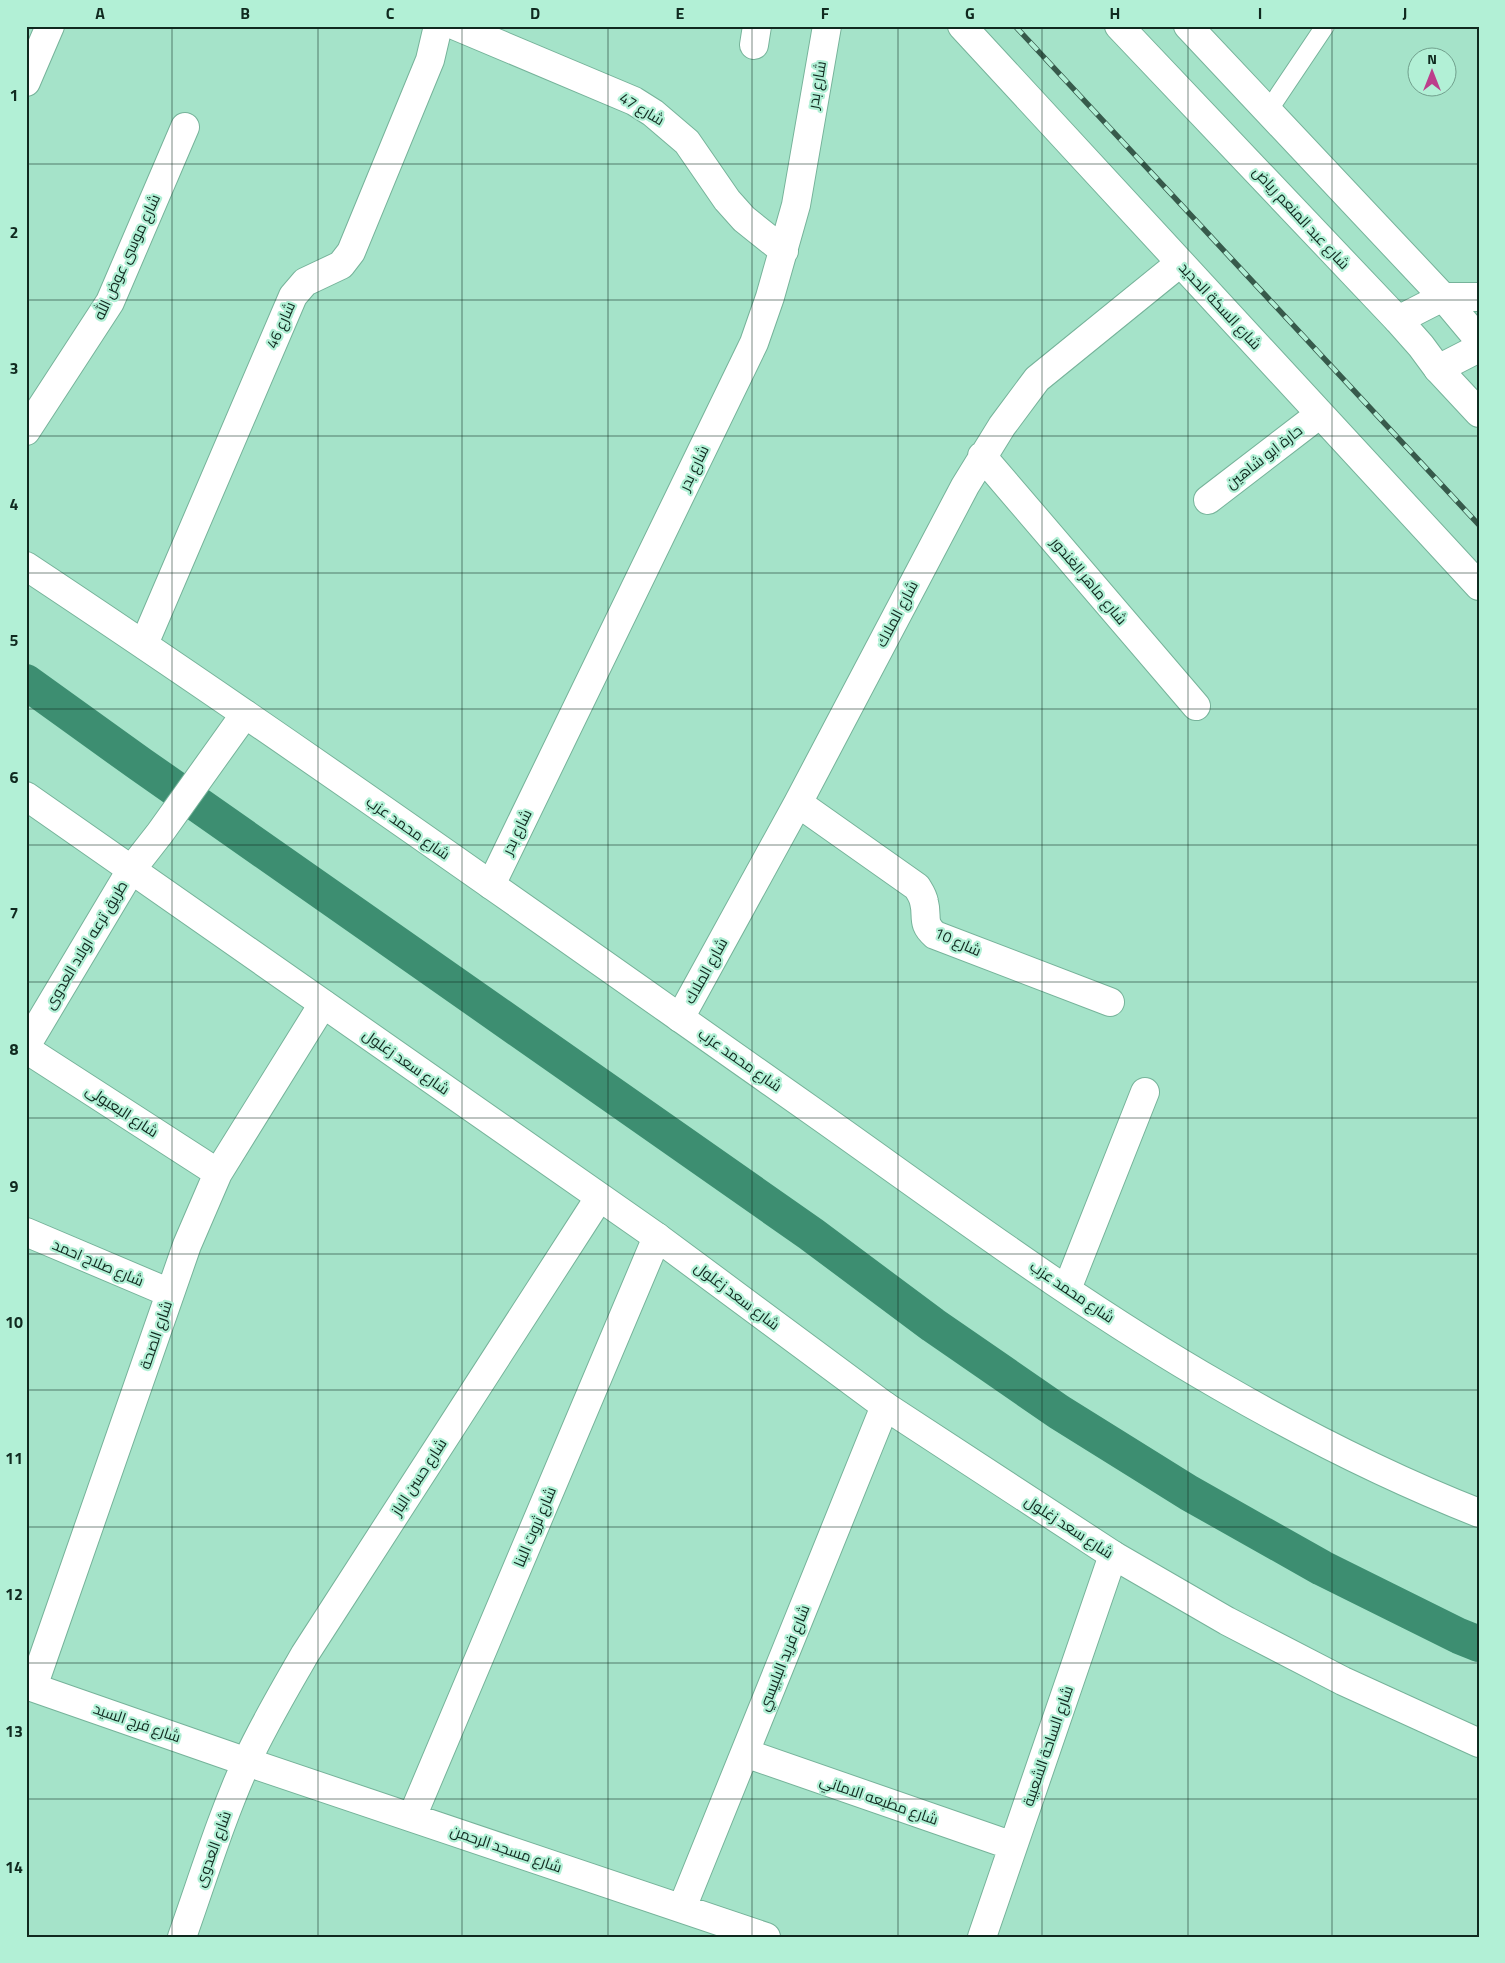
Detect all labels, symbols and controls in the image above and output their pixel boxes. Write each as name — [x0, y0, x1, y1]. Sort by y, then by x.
text: A — [95, 1, 105, 25]
text: B — [240, 1, 250, 25]
text: C — [386, 1, 395, 25]
text: D — [530, 1, 540, 25]
text: E — [676, 1, 685, 25]
text: F — [821, 1, 830, 25]
text: G — [965, 1, 975, 25]
text: H — [1110, 1, 1120, 25]
text: I — [1258, 1, 1262, 25]
text: J — [1403, 1, 1407, 25]
north arrow — [1408, 48, 1458, 98]
text: N — [1427, 48, 1437, 69]
street label: شارع بدر — [801, 59, 832, 112]
text: 1 — [10, 83, 18, 107]
street label: شارع 47 — [615, 86, 669, 131]
street label: شارع عبد المنعم رياض — [1247, 161, 1355, 274]
street label: شارع موسى عوض الله — [87, 190, 166, 324]
text: 2 — [10, 220, 18, 244]
street label: شارع السكة الحديد — [1174, 257, 1267, 355]
street label: شارع 46 — [260, 298, 301, 352]
text: 3 — [10, 356, 18, 380]
street label: حارة ابو شاهين — [1220, 419, 1307, 494]
street label: شارع بدر — [672, 441, 714, 495]
text: 4 — [10, 492, 19, 516]
street label: شارع ماهر الغندور — [1045, 531, 1133, 630]
street label: شارع الملاك — [869, 576, 924, 651]
text: 5 — [10, 628, 19, 652]
text: 6 — [10, 765, 19, 789]
street label: شارع محمد عزب — [362, 790, 455, 865]
street label: شارع بدر — [495, 805, 537, 859]
street label: طريق ترعه اولاد العدوى — [38, 876, 133, 1014]
text: 7 — [10, 901, 18, 925]
street label: شارع 10 — [931, 921, 985, 962]
street label: شارع الملاك — [678, 933, 733, 1008]
street label: شارع محمد عزب — [694, 1022, 787, 1097]
street label: شارع سعد زغلول — [358, 1023, 455, 1100]
text: 8 — [10, 1037, 19, 1061]
street label: شارع البعبولى — [81, 1078, 163, 1143]
text: 9 — [10, 1174, 19, 1198]
street label: شارع صلاح احمد — [49, 1233, 147, 1292]
street label: شارع محمد عزب — [1025, 1255, 1119, 1328]
street label: شارع سعد زغلول — [690, 1256, 785, 1335]
street label: شارع الصحة — [133, 1298, 178, 1372]
text: 10 — [5, 1310, 23, 1334]
street label: شارع حسن الباز — [384, 1434, 452, 1521]
text: 11 — [5, 1446, 23, 1470]
street label: شارع ثروت البنا — [507, 1483, 562, 1571]
street label: شارع سعد زغلول — [1020, 1489, 1118, 1564]
text: 12 — [5, 1582, 23, 1606]
street label: شارع فريد البلبيسي — [752, 1601, 816, 1715]
street label: شارع الساحة الشعبية — [1016, 1682, 1079, 1809]
street label: شارع فرج السيد — [90, 1697, 184, 1748]
text: 13 — [5, 1719, 23, 1743]
street label: شارع مطبعه الاماني — [816, 1768, 942, 1832]
street label: شارع العدوى — [188, 1807, 237, 1890]
street label: شارع مسجد الرحمن — [447, 1819, 565, 1878]
text: 14 — [5, 1855, 23, 1879]

